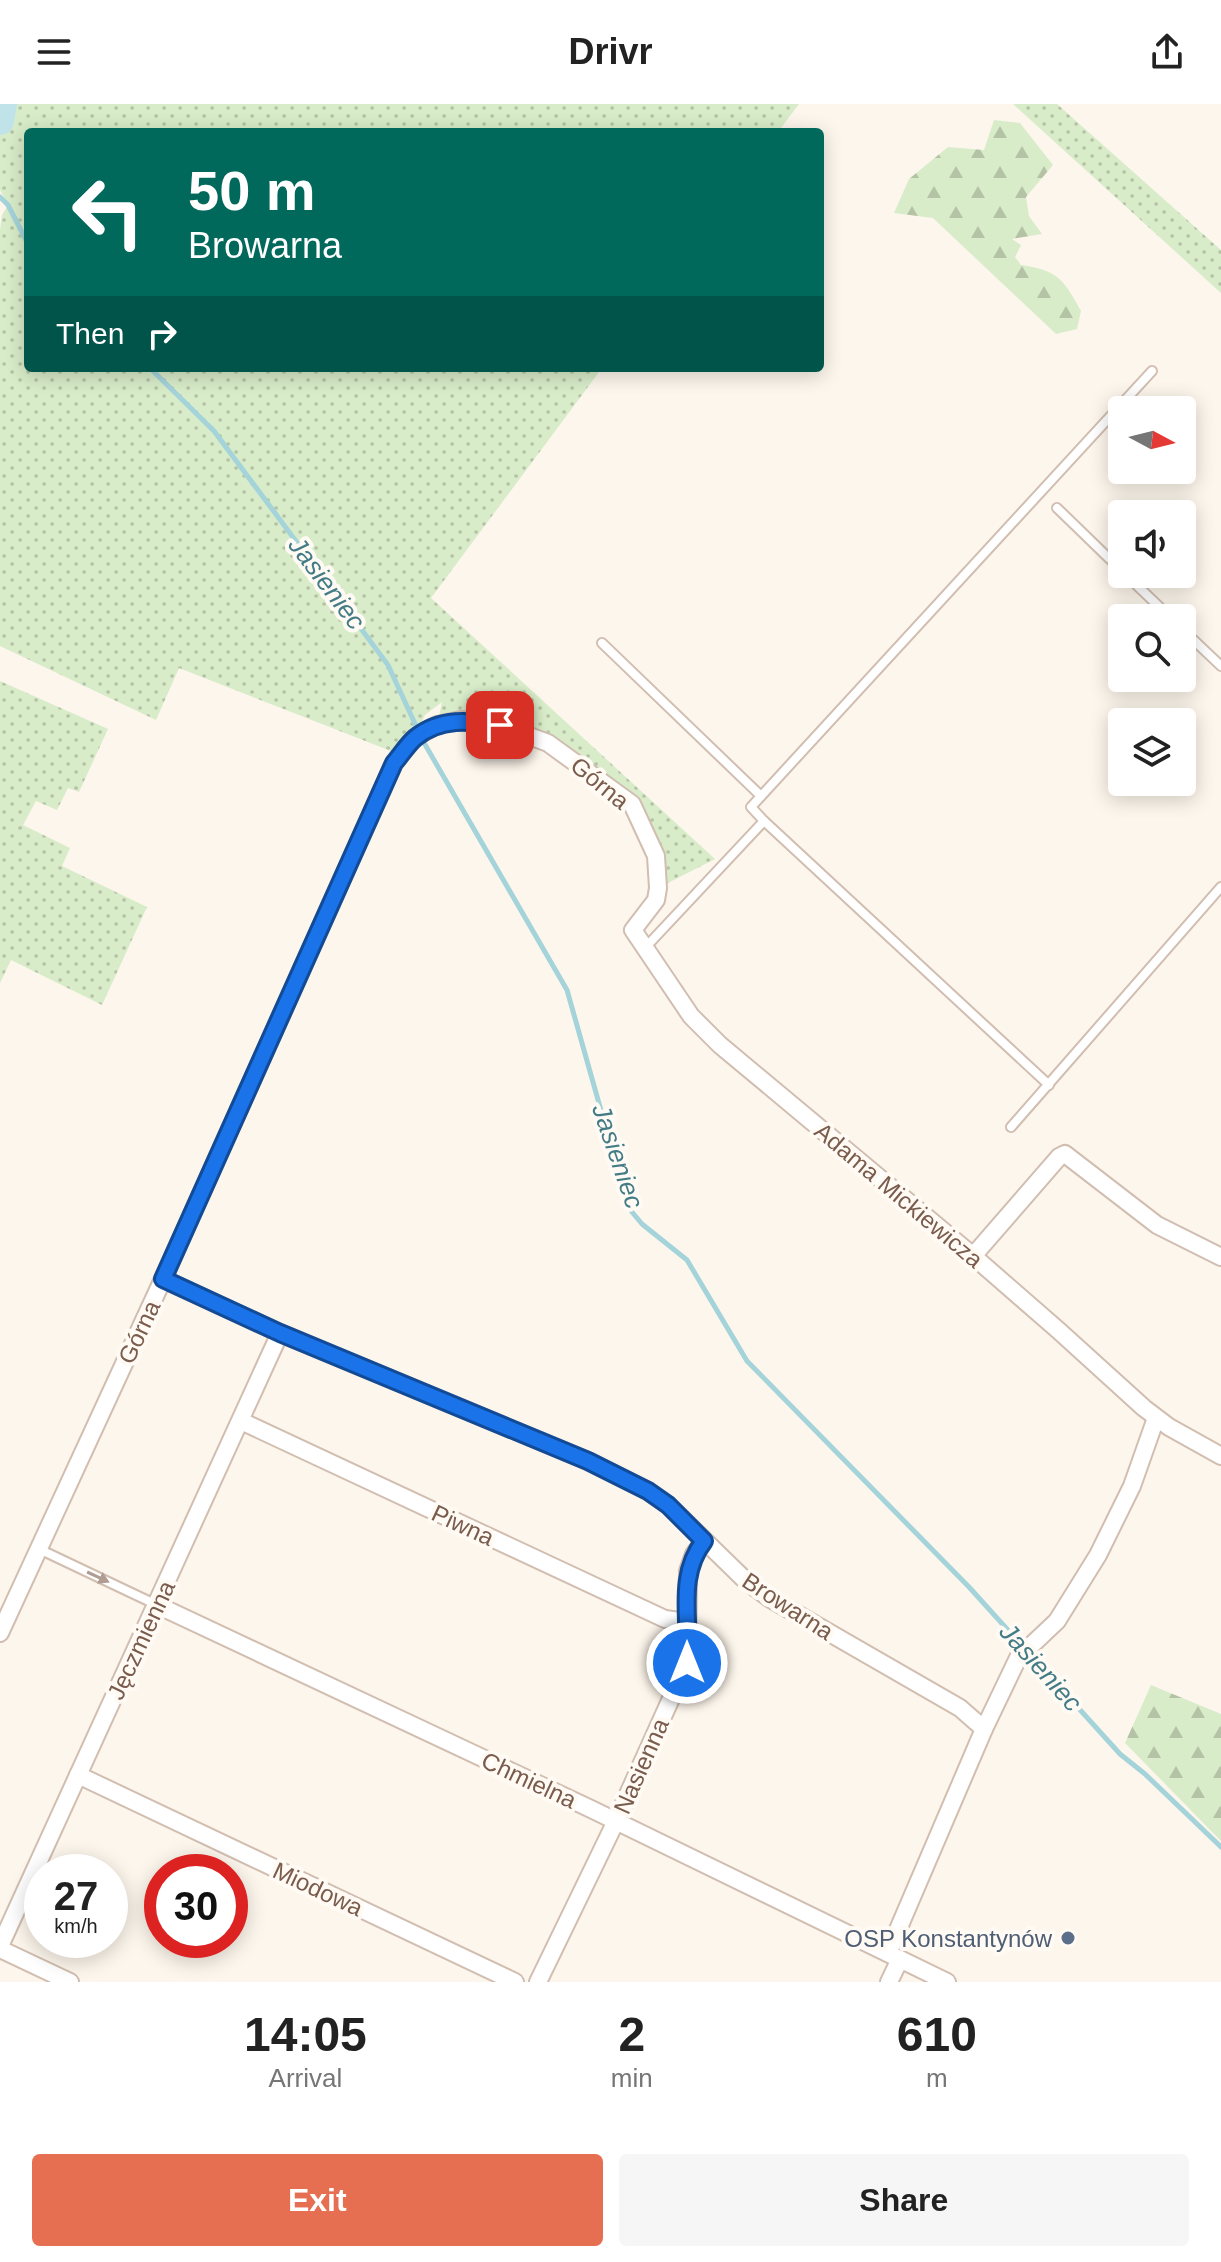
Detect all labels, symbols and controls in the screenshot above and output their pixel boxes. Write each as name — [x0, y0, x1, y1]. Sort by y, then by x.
icon: menu — [32, 30, 76, 74]
icon: share — [1145, 30, 1189, 74]
text: Drivr — [568, 31, 653, 72]
text: 50 m — [188, 159, 316, 222]
icon: left — [56, 160, 160, 264]
text: Browarna — [188, 225, 342, 266]
icon: right — [140, 312, 184, 356]
text: Then — [56, 317, 124, 350]
north arrow — [1108, 396, 1196, 484]
map controls — [1108, 396, 1196, 796]
button: sound — [1108, 500, 1196, 588]
water label: Jasieniec — [282, 530, 372, 635]
button: search — [1108, 604, 1196, 692]
pin — [466, 691, 534, 759]
icon: arrive — [478, 703, 522, 747]
button: layers — [1108, 708, 1196, 796]
street label: Górna — [566, 752, 635, 815]
water label: Jasieniec — [586, 1099, 650, 1212]
street label: Adama Mickiewicza — [810, 1117, 989, 1273]
street label: Górna — [113, 1295, 166, 1368]
street label: Piwna — [428, 1499, 499, 1551]
street label: Browarna — [738, 1567, 839, 1646]
one-way arrow — [86, 1570, 110, 1584]
street label: Jęczmienna — [102, 1576, 181, 1704]
water label: Jasieniec — [993, 1616, 1088, 1717]
position arrow — [645, 1621, 729, 1705]
street label: Nasienna — [608, 1714, 674, 1818]
street label: Chmielna — [477, 1746, 581, 1814]
speed limit sign: 30 — [144, 1854, 248, 1958]
street label: Miodowa — [269, 1856, 368, 1922]
text: 27 — [54, 1874, 98, 1918]
text: km/h — [54, 1915, 98, 1937]
place label: OSP Konstantynów — [844, 1925, 1053, 1952]
marker: OSP Konstantynów — [1059, 1929, 1077, 1947]
text: 14:05 — [244, 2008, 367, 2061]
text: 2 — [618, 2008, 645, 2061]
text: 610 — [897, 2008, 977, 2061]
text: Arrival — [269, 2063, 342, 2093]
text: min — [611, 2063, 653, 2093]
text: m — [926, 2063, 948, 2093]
button: Exit — [32, 2154, 603, 2246]
button: Share — [619, 2154, 1189, 2246]

